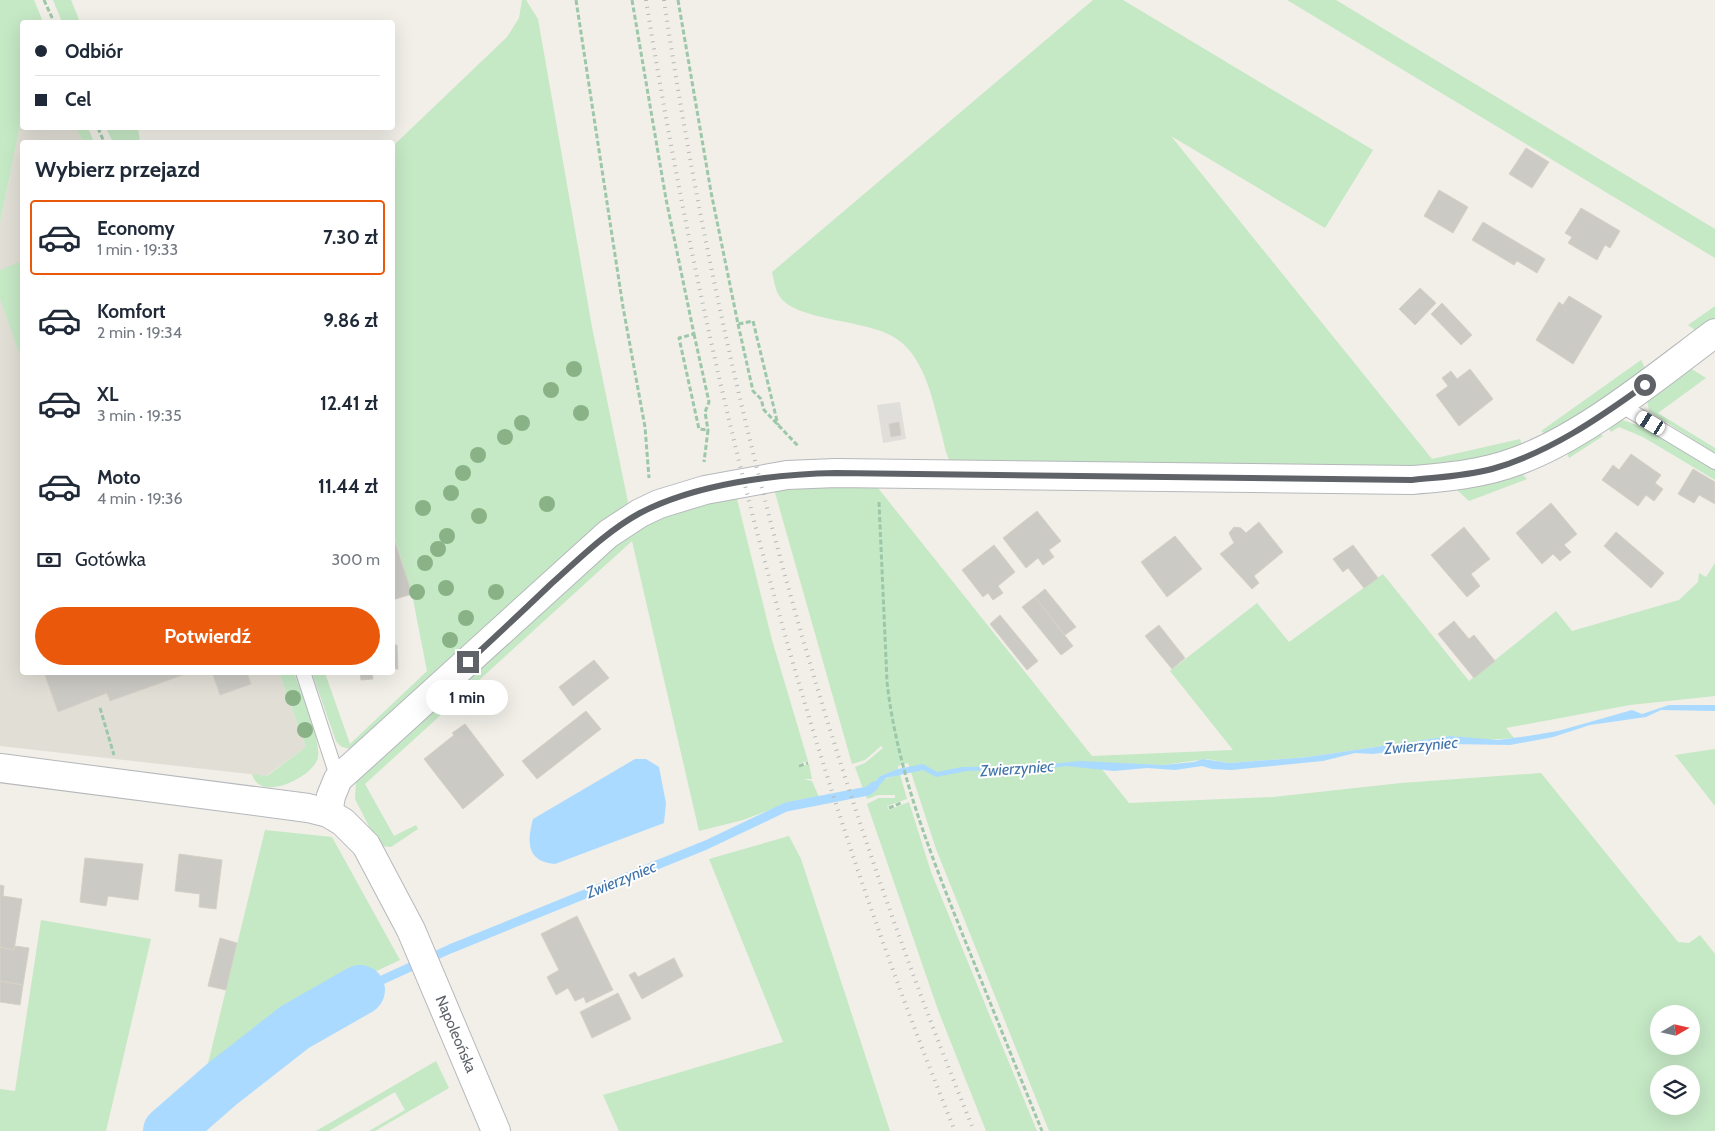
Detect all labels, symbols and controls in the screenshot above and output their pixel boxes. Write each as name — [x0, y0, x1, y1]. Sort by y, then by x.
text: Odbiór — [65, 40, 123, 63]
text: Cel — [65, 88, 91, 111]
text: Wybierz przejazd — [35, 156, 200, 183]
icon: car — [37, 215, 82, 260]
text: Economy — [97, 217, 175, 240]
text: 7.30 zł — [323, 226, 378, 249]
text: 1 min · 19:33 — [97, 240, 178, 259]
icon: car — [37, 298, 82, 343]
text: Komfort — [97, 300, 166, 323]
text: 9.86 zł — [323, 309, 378, 332]
text: 2 min · 19:34 — [97, 323, 182, 342]
route start — [1634, 374, 1656, 396]
icon: car — [37, 381, 82, 426]
text: XL — [97, 383, 118, 406]
text: 12.41 zł — [320, 392, 378, 415]
text: 3 min · 19:35 — [97, 406, 182, 425]
car — [1634, 409, 1667, 437]
icon: car — [37, 464, 82, 509]
text: Moto — [97, 466, 141, 489]
text: 11.44 zł — [318, 475, 378, 498]
text: 4 min · 19:36 — [97, 489, 183, 508]
icon: cash — [35, 546, 63, 574]
text: Gotówka — [75, 548, 146, 571]
text: 300 m — [331, 550, 380, 569]
button: Potwierdź — [35, 607, 380, 665]
route end — [457, 651, 479, 673]
callout: 1 min — [427, 680, 509, 714]
text: 1 min — [449, 688, 485, 707]
water label: Zwierzyniec — [1382, 733, 1459, 758]
water label: Zwierzyniec — [979, 756, 1055, 781]
water label: Zwierzyniec — [582, 857, 659, 902]
street label: Napoleońska — [432, 993, 481, 1076]
north arrow — [1650, 1005, 1700, 1055]
map controls — [1650, 1005, 1700, 1115]
button: layers — [1650, 1065, 1700, 1115]

